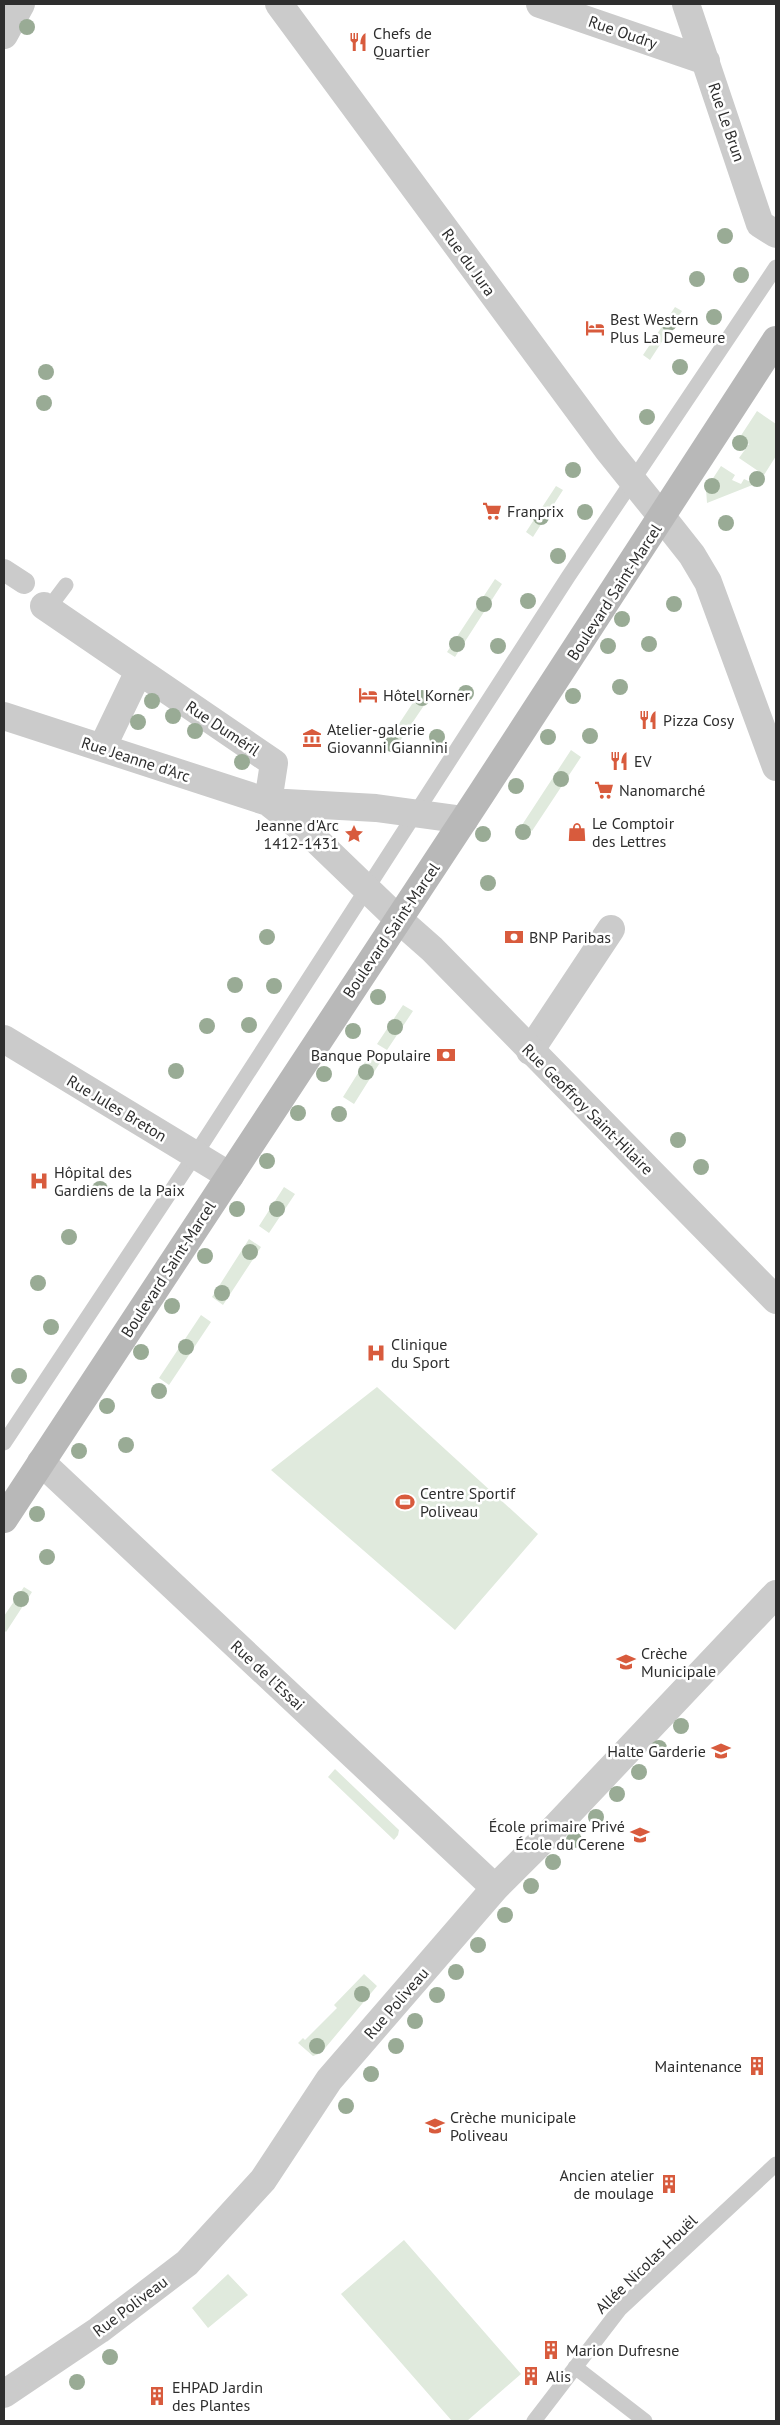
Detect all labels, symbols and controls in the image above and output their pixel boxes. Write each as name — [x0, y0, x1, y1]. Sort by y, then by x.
street label: Rue Oudry — [586, 11, 661, 53]
place label: Chefs de Quartier — [373, 23, 432, 61]
restaurant icon: Chefs de Quartier — [347, 31, 369, 53]
street label: Rue Le Brun — [704, 80, 750, 164]
street label: Rue du Jura — [438, 224, 500, 300]
place label: Best Western Plus La Demeure — [610, 309, 725, 347]
hotel icon: Best Western Plus La Demeure — [584, 317, 606, 339]
supermarket icon: Franprix — [481, 500, 503, 522]
place label: Franprix — [507, 501, 564, 521]
street label: Boulevard Saint-Marcel — [562, 520, 666, 664]
hotel icon: Hôtel Korner — [357, 684, 379, 706]
place label: Hôtel Korner — [383, 685, 471, 705]
street label: Rue Duméril — [182, 696, 264, 760]
restaurant icon: Pizza Cosy — [637, 709, 659, 731]
place label: Pizza Cosy — [663, 710, 735, 730]
place label: Atelier-galerie Giovanni Giannini — [327, 719, 448, 757]
museum icon: Atelier-galerie Giovanni Giannini — [301, 727, 323, 749]
street label: Rue Jeanne d'Arc — [79, 732, 193, 786]
restaurant icon: EV — [608, 750, 630, 772]
place label: EV — [634, 751, 653, 771]
supermarket icon: Nanomarché — [593, 779, 615, 801]
place label: Nanomarché — [619, 780, 706, 800]
place label: Le Comptoir des Lettres — [592, 813, 675, 851]
place label: Jeanne d'Arc 1412-1431 — [255, 815, 339, 853]
shop icon: Le Comptoir des Lettres — [566, 821, 588, 843]
place icon: Jeanne d'Arc 1412-1431 — [343, 823, 365, 845]
street label: Boulevard Saint-Marcel — [338, 858, 444, 1001]
bank icon: BNP Paribas — [503, 926, 525, 948]
place label: BNP Paribas — [529, 927, 611, 947]
street label: Rue Geoffroy Saint-Hilaire — [518, 1039, 658, 1179]
bank icon: Banque Populaire — [435, 1044, 457, 1066]
place label: Banque Populaire — [311, 1045, 431, 1065]
street label: Rue Jules Breton — [63, 1070, 171, 1146]
place label: Hôpital des Gardiens de la Paix — [54, 1162, 185, 1200]
hospital icon: Hôpital des Gardiens de la Paix — [28, 1170, 50, 1192]
street label: Boulevard Saint-Marcel — [116, 1197, 220, 1341]
place label: Clinique du Sport — [391, 1334, 450, 1372]
hospital icon: Clinique du Sport — [365, 1342, 387, 1364]
place label: Centre Sportif Poliveau — [420, 1483, 516, 1521]
sports icon: Centre Sportif Poliveau — [394, 1491, 416, 1513]
street label: Rue de l'Essai — [227, 1636, 309, 1714]
place label: Crèche Municipale — [641, 1643, 716, 1681]
school or university icon: Crèche Municipale — [615, 1651, 637, 1673]
school or university icon: Halte Garderie — [710, 1740, 732, 1762]
place label: Halte Garderie — [607, 1741, 706, 1761]
place label: École primaire Privé École du Cerene — [489, 1816, 625, 1854]
school or university icon: École primaire Privé École du Cerene — [629, 1824, 651, 1846]
street label: Rue Poliveau — [359, 1963, 433, 2043]
building icon: Maintenance — [746, 2055, 768, 2077]
place label: Maintenance — [655, 2056, 742, 2076]
place label: Crèche municipale Poliveau — [450, 2107, 576, 2145]
school or university icon: Crèche municipale Poliveau — [424, 2115, 446, 2137]
place label: Ancien atelier de moulage — [559, 2165, 655, 2203]
building icon: Ancien atelier de moulage — [658, 2173, 680, 2195]
street label: Allée Nicolas Houël — [591, 2210, 701, 2318]
street label: Rue Poliveau — [89, 2271, 171, 2341]
building icon: Marion Dufresne — [540, 2339, 562, 2361]
place label: Marion Dufresne — [566, 2340, 679, 2360]
building icon: Alis — [520, 2365, 542, 2387]
place label: Alis — [546, 2366, 571, 2386]
place label: EHPAD Jardin des Plantes — [172, 2377, 263, 2415]
building icon: EHPAD Jardin des Plantes — [146, 2385, 168, 2407]

